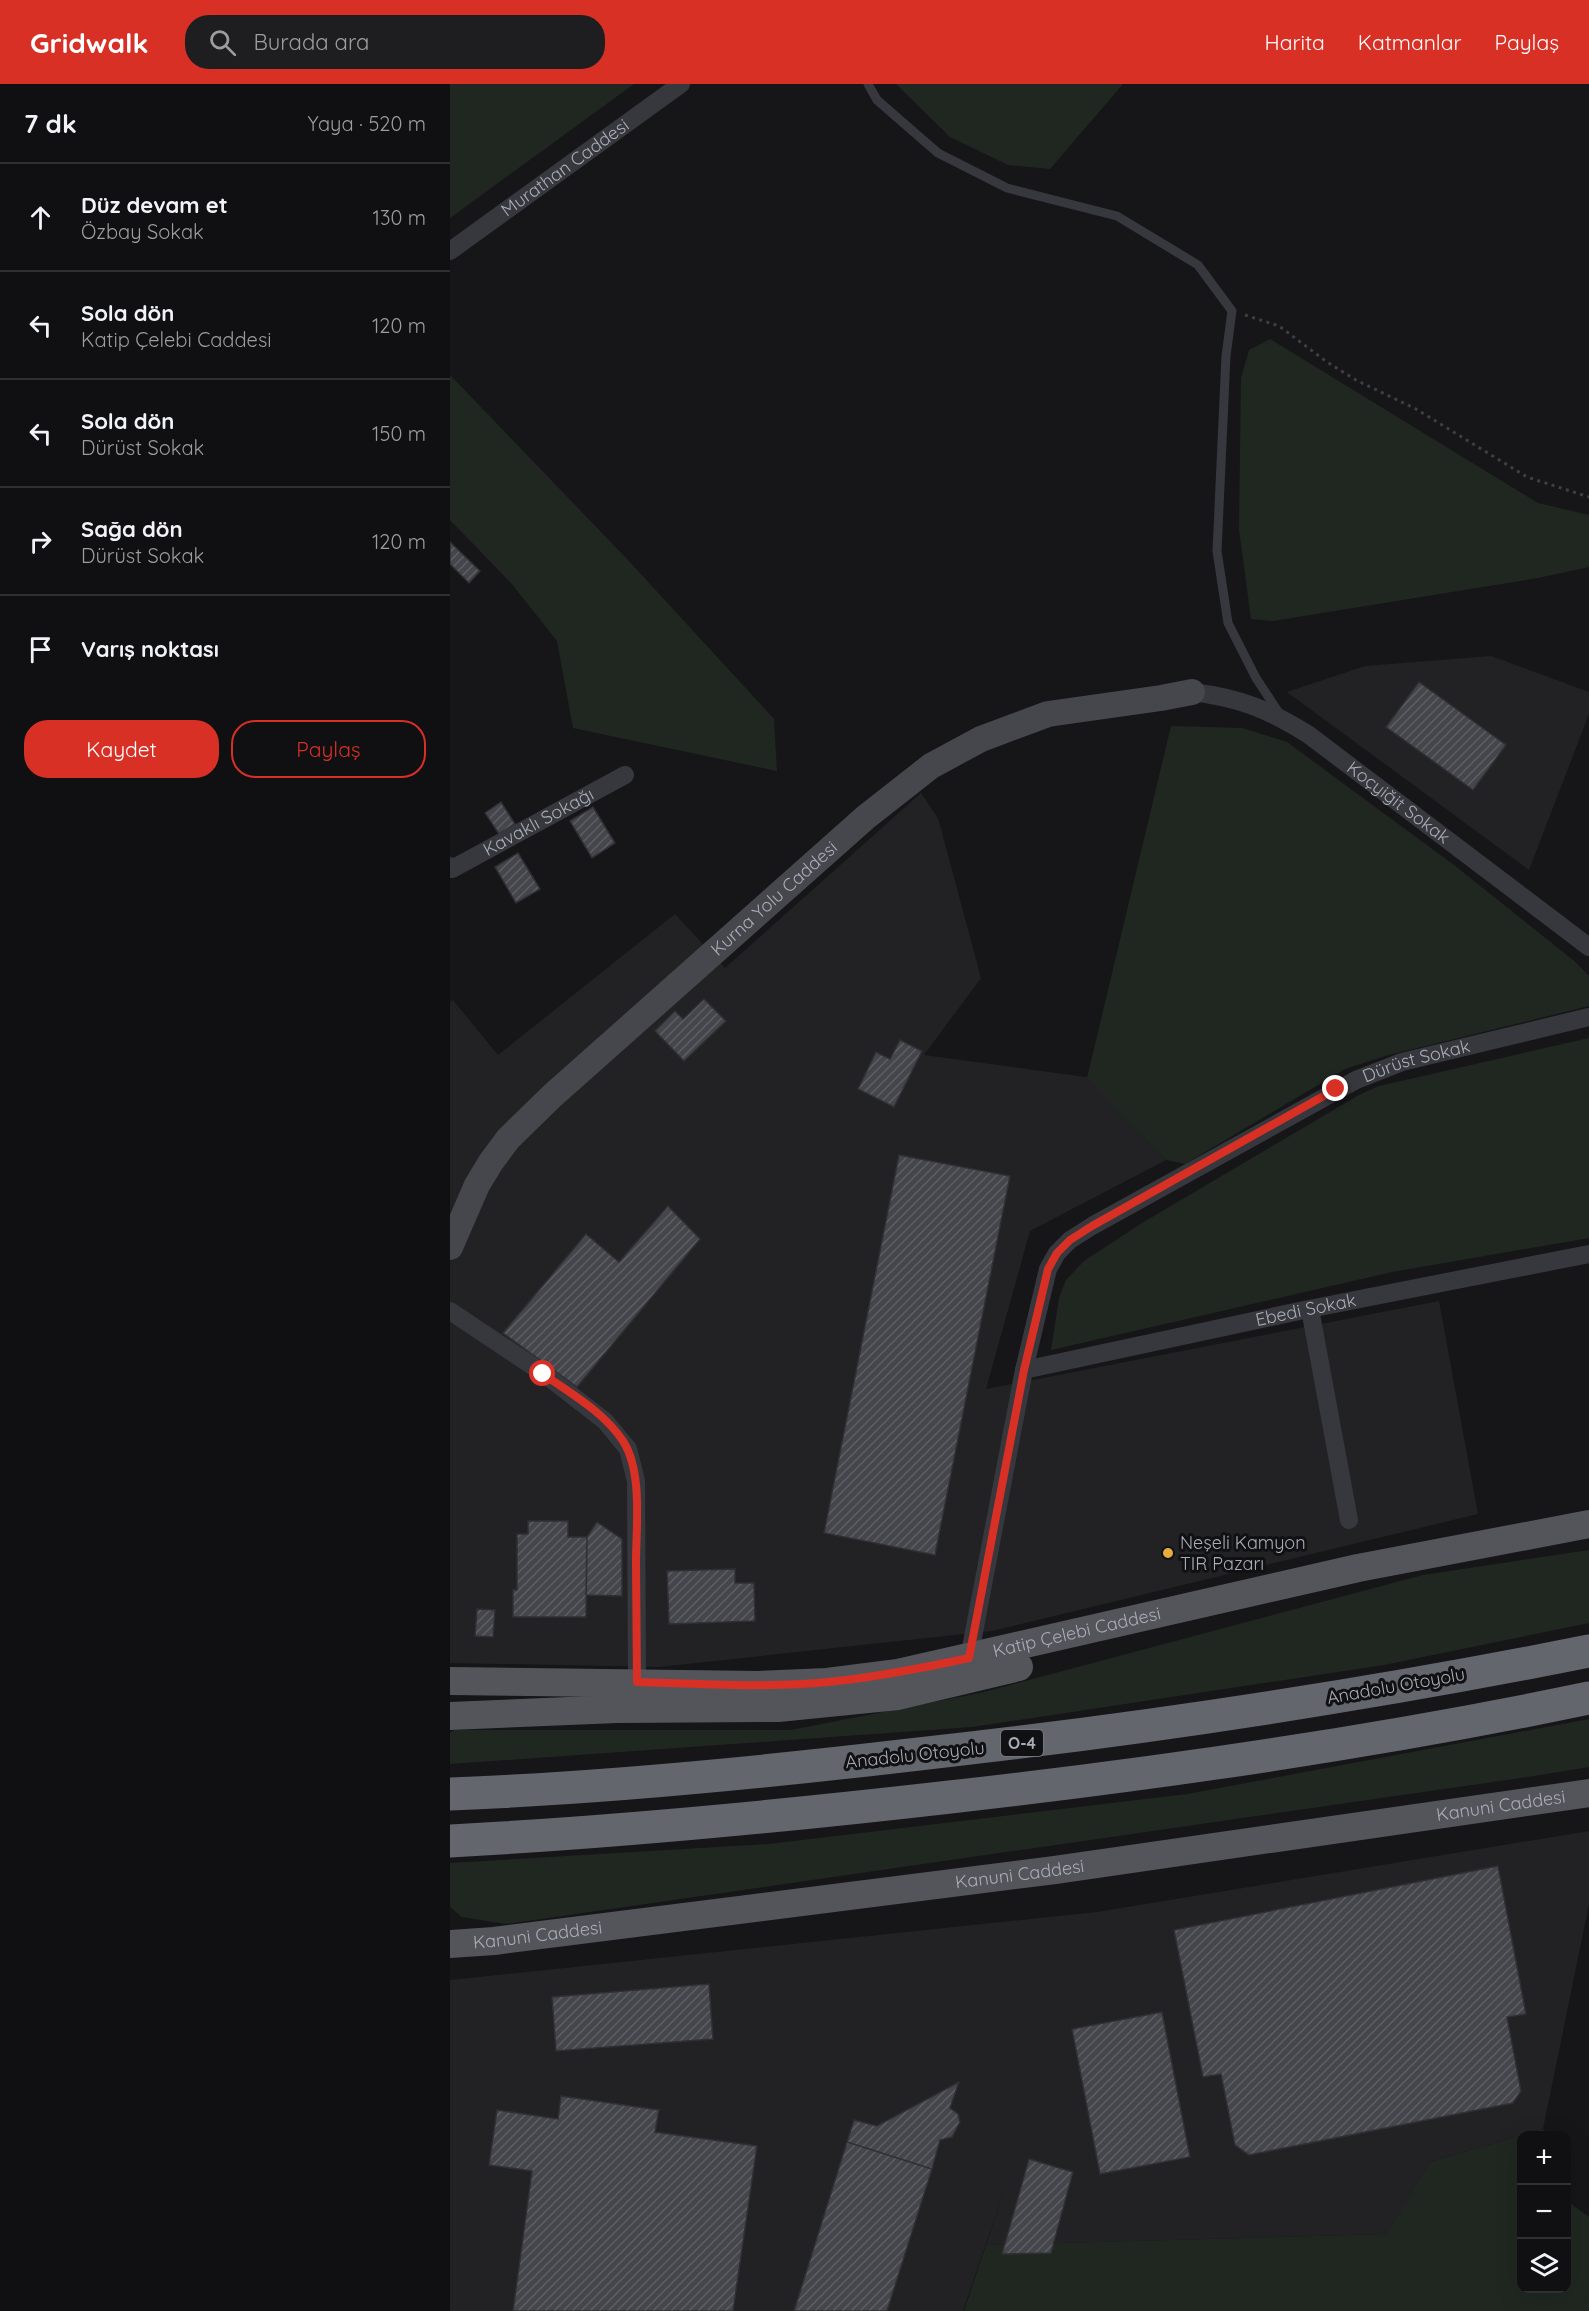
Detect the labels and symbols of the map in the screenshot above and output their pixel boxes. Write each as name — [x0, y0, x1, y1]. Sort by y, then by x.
street label: Murathan Caddesi — [496, 113, 633, 221]
street label: Koçyiğit Sokak — [1343, 756, 1455, 849]
street label: Kavaklı Sokağı — [479, 782, 597, 861]
street label: Kurna Yolu Caddesi — [706, 836, 842, 960]
street label: Dürüst Sokak — [1359, 1034, 1472, 1087]
route end — [1322, 1075, 1348, 1101]
street label: Ebedi Sokak — [1253, 1288, 1358, 1331]
route start — [529, 1360, 555, 1386]
place label: Neşeli Kamyon TIR Pazarı — [1180, 1531, 1306, 1575]
marker: Neşeli Kamyon TIR Pazarı — [1161, 1546, 1175, 1560]
street label: Katip Çelebi Caddesi — [990, 1601, 1163, 1662]
street label: Anadolu Otoyolu — [1325, 1662, 1467, 1709]
road number: O-4 — [1001, 1730, 1043, 1756]
street label: Anadolu Otoyolu — [844, 1736, 986, 1773]
street label: Kanuni Caddesi — [1435, 1785, 1567, 1826]
street label: Kanuni Caddesi — [954, 1854, 1086, 1894]
street label: Kanuni Caddesi — [472, 1915, 603, 1953]

